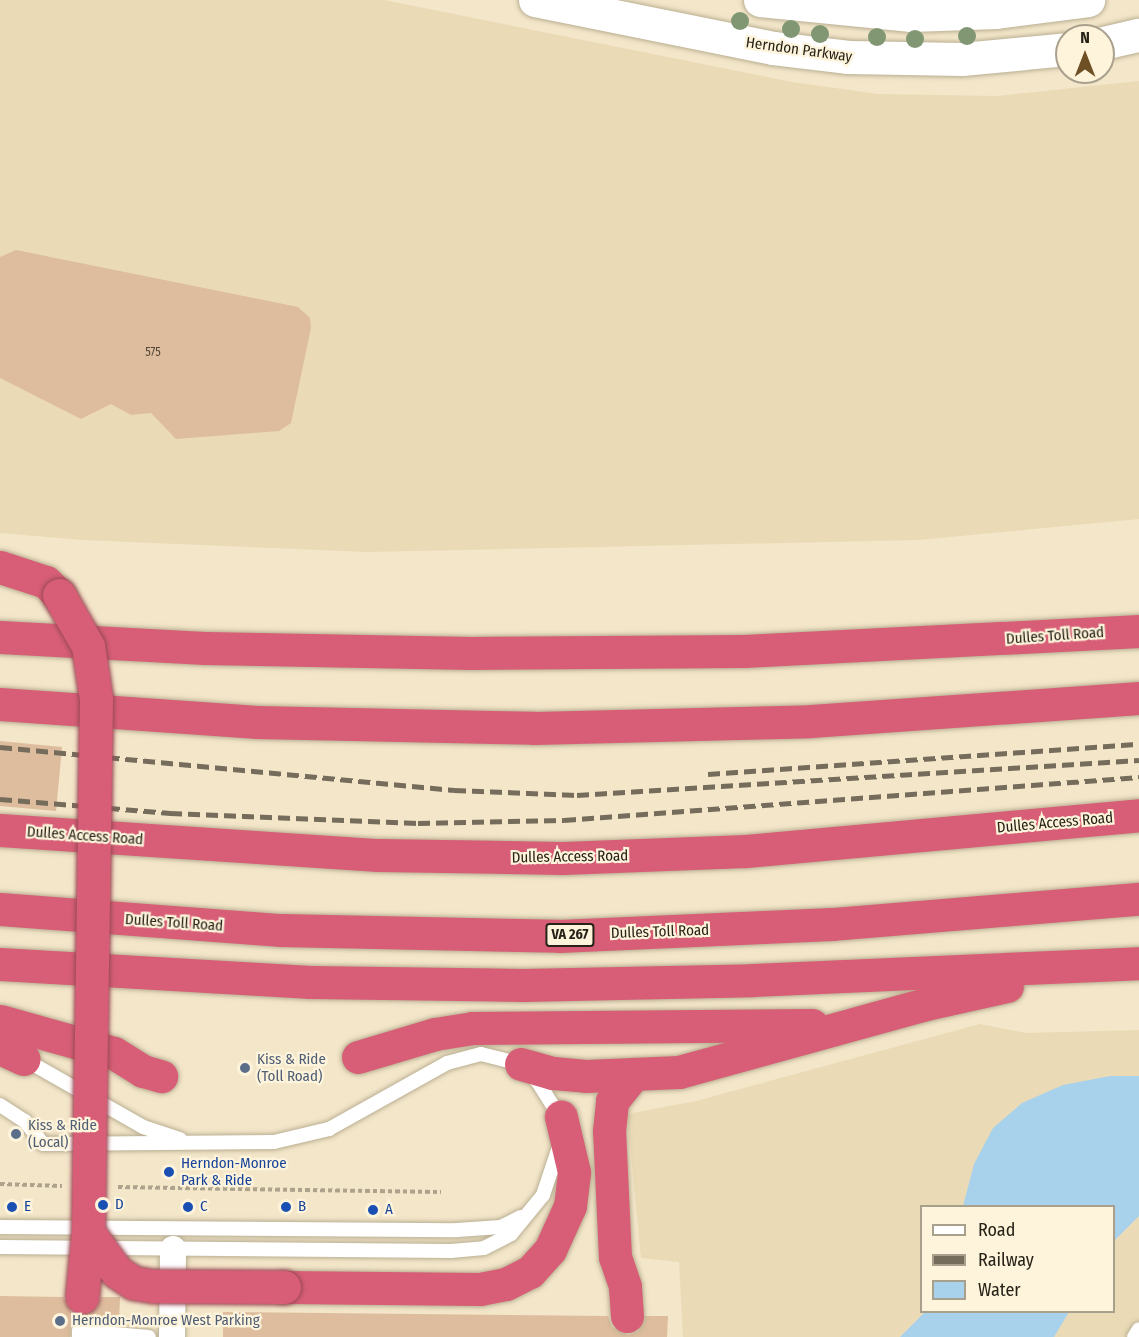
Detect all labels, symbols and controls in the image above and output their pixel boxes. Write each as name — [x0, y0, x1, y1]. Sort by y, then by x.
north arrow — [1055, 24, 1115, 84]
text: N — [1080, 28, 1090, 47]
street label: Herndon Parkway — [745, 34, 853, 66]
house number: 575 — [145, 346, 161, 360]
street label: Dulles Toll Road — [1005, 624, 1105, 648]
street label: Dulles Access Road — [996, 809, 1114, 837]
street label: Dulles Access Road — [26, 823, 144, 849]
street label: Dulles Access Road — [512, 847, 628, 867]
street label: Dulles Toll Road — [124, 911, 224, 935]
street label: Dulles Toll Road — [611, 921, 709, 943]
road number: VA 267 — [544, 924, 596, 946]
place label: Kiss & Ride (Toll Road) — [257, 1050, 326, 1085]
marker: Kiss & Ride (Toll Road) — [238, 1061, 252, 1075]
place label: Kiss & Ride (Local) — [28, 1116, 97, 1151]
marker: Kiss & Ride (Local) — [9, 1127, 23, 1141]
place label: Herndon-Monroe Park & Ride — [181, 1154, 287, 1189]
marker: Herndon-Monroe Park & Ride — [162, 1165, 176, 1179]
place label: D — [115, 1196, 124, 1214]
place label: E — [24, 1198, 31, 1216]
marker: D — [96, 1198, 110, 1212]
place label: C — [200, 1198, 208, 1216]
place label: B — [298, 1198, 306, 1216]
marker: E — [5, 1200, 19, 1214]
marker: C — [181, 1200, 195, 1214]
marker: B — [279, 1200, 293, 1214]
place label: A — [385, 1201, 393, 1219]
marker: A — [366, 1203, 380, 1217]
legend — [920, 1205, 1115, 1313]
text: Road — [978, 1219, 1015, 1241]
text: Railway — [978, 1249, 1034, 1271]
text: Water — [978, 1279, 1021, 1301]
place label: Herndon-Monroe West Parking — [72, 1312, 260, 1330]
marker: Herndon-Monroe West Parking — [53, 1314, 67, 1328]

